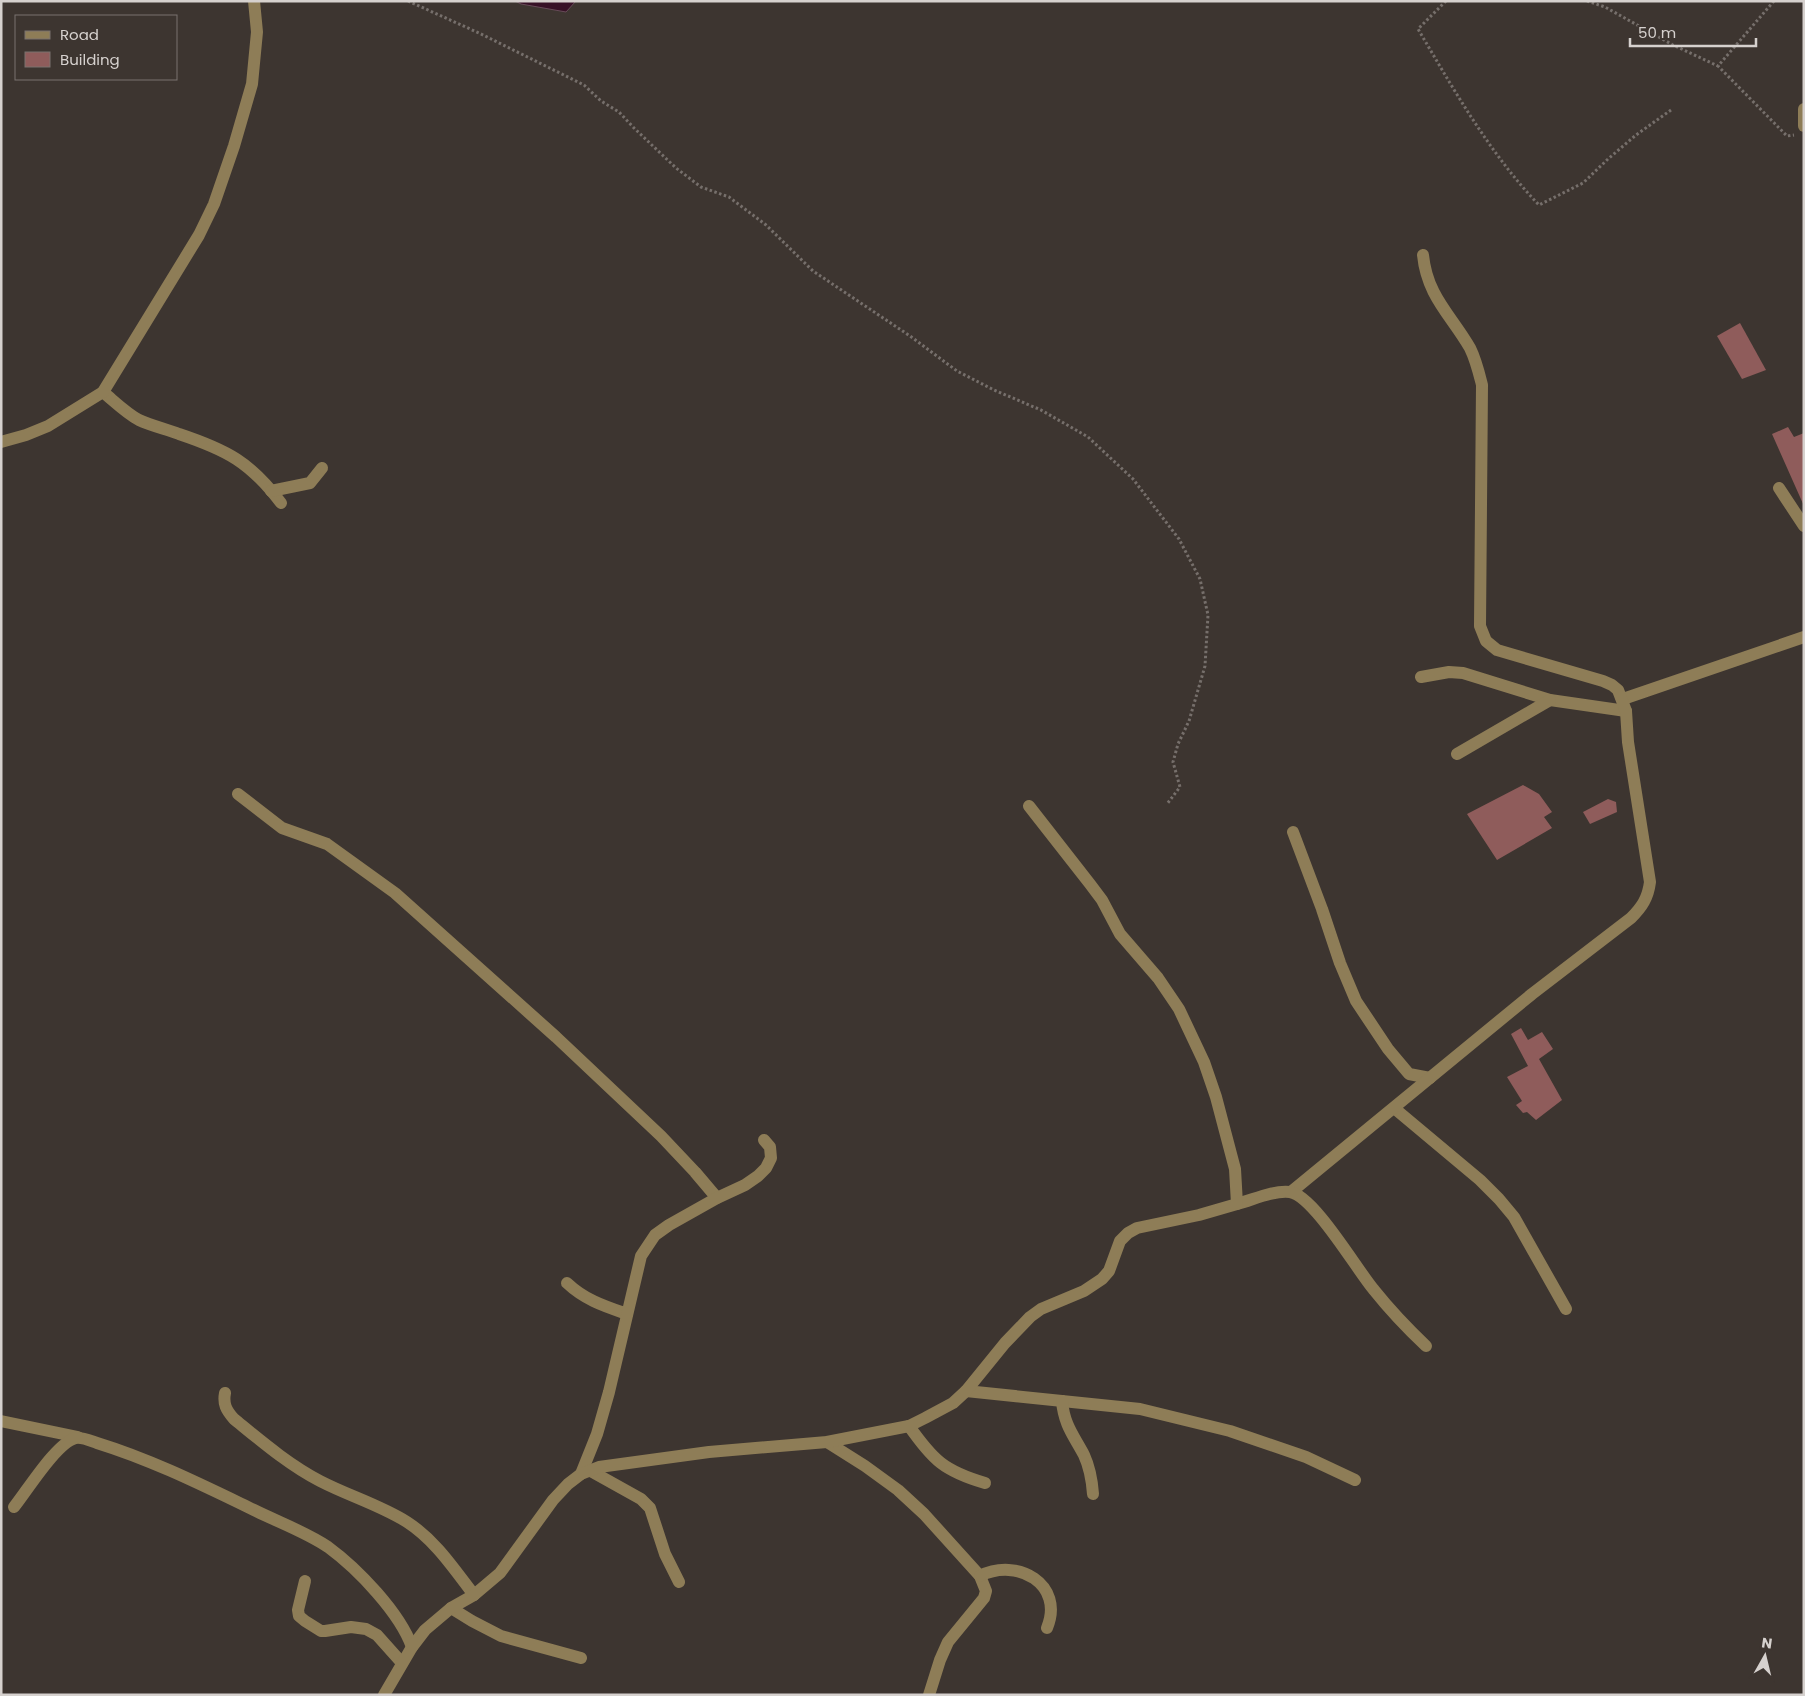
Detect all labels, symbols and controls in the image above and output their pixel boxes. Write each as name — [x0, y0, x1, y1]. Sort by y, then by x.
legend — [15, 15, 178, 80]
scale bar — [1630, 15, 1756, 47]
text: 50 m — [1638, 22, 1676, 43]
text: Road — [60, 24, 99, 45]
text: Building — [60, 49, 120, 70]
north arrow — [1740, 1631, 1790, 1681]
text: N — [1760, 1632, 1773, 1654]

